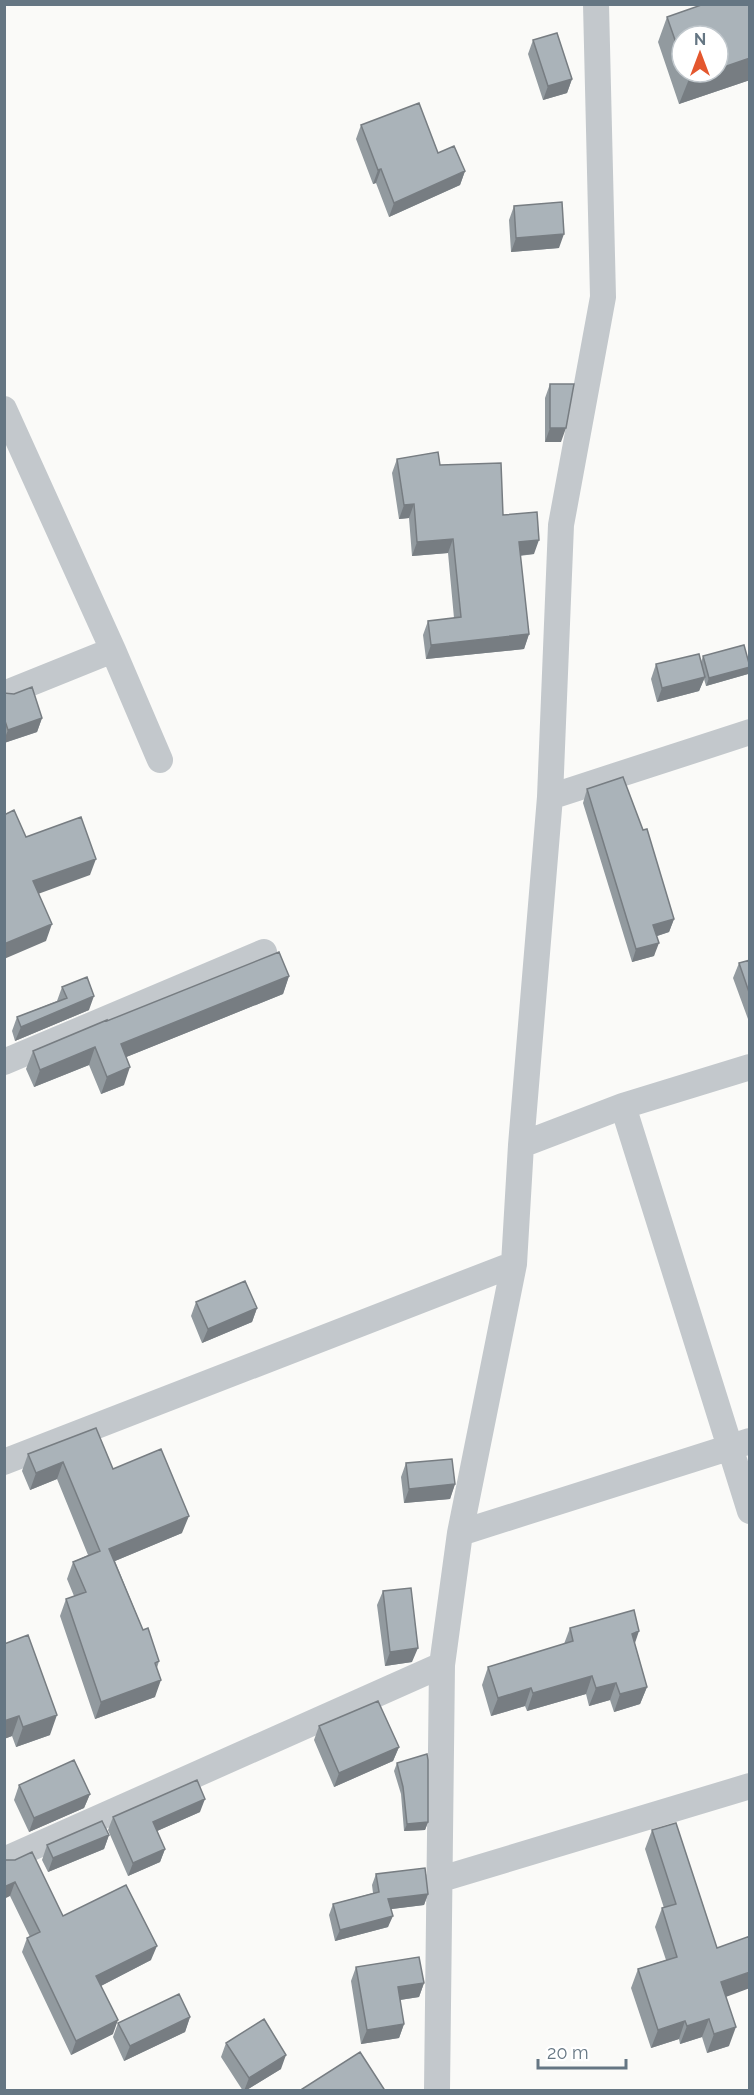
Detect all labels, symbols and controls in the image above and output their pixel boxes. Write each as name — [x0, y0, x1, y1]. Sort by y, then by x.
north arrow — [670, 24, 730, 84]
text: N — [694, 30, 706, 49]
scale bar — [538, 2032, 626, 2070]
text: 20 m — [547, 2042, 589, 2063]

